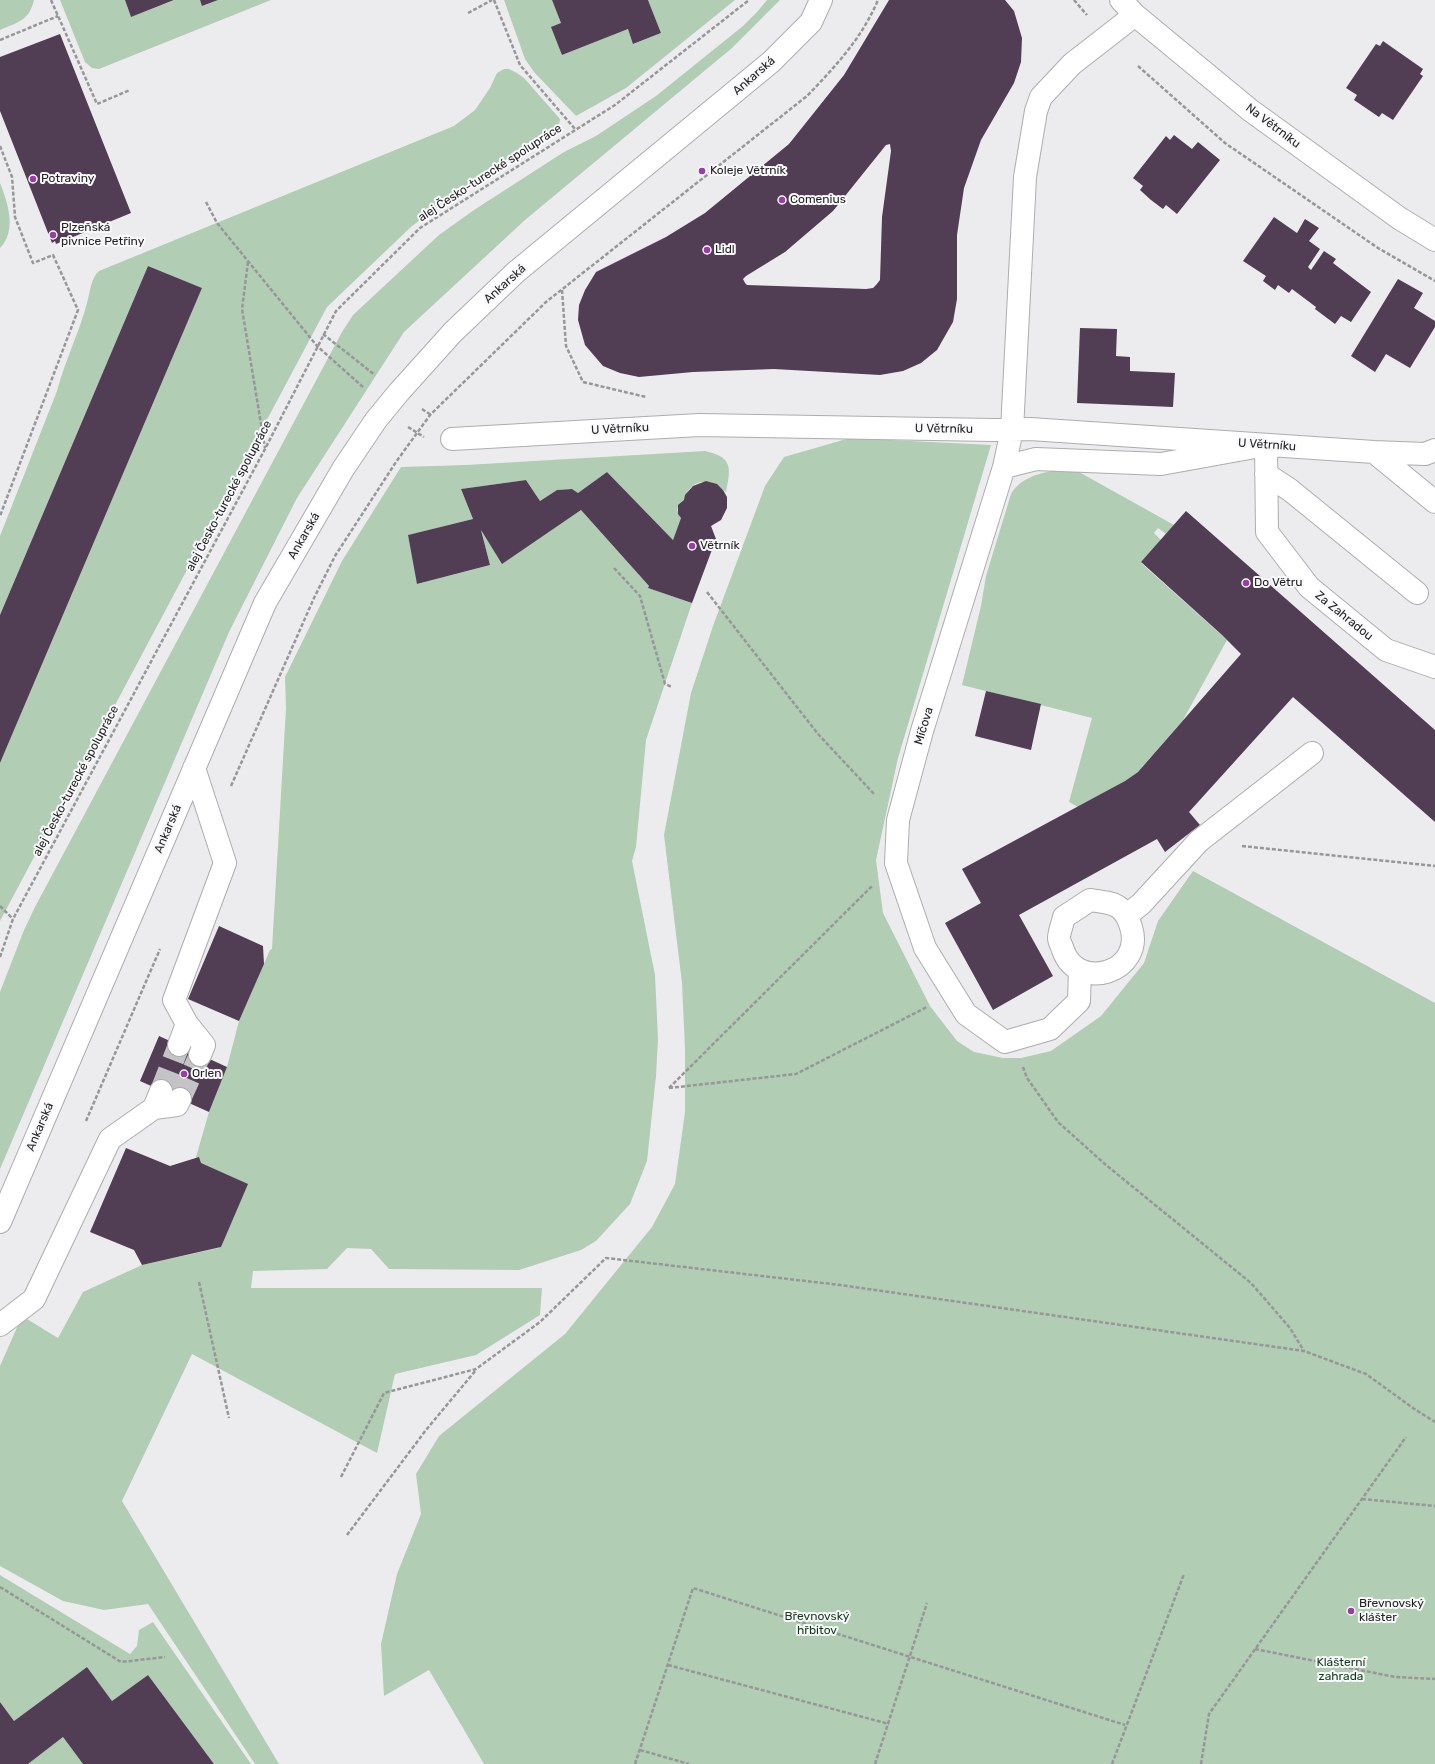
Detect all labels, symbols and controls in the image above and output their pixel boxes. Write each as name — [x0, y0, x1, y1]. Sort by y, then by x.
street label: Ankarská — [730, 54, 778, 98]
street label: Na Větrníku — [1243, 101, 1303, 151]
street label: alej Česko-turecké spolupráce — [415, 121, 565, 225]
place label: Koleje Větrník — [710, 164, 786, 178]
marker: Koleje Větrník — [697, 166, 707, 176]
place label: Potraviny — [41, 172, 94, 186]
marker: Potraviny — [28, 174, 38, 184]
place label: Comenius — [790, 193, 846, 207]
marker: Comenius — [777, 195, 787, 205]
place label: Plzeňská pivnice Petřiny — [61, 221, 144, 249]
marker: Plzeňská pivnice Petřiny — [48, 230, 58, 240]
place label: Lidl — [715, 243, 735, 257]
marker: Lidl — [702, 245, 712, 255]
street label: Ankarská — [481, 261, 529, 307]
street label: alej Česko-turecké spolupráce — [183, 418, 275, 574]
street label: U Větrníku — [591, 420, 649, 438]
street label: U Větrníku — [915, 421, 973, 437]
street label: U Větrníku — [1237, 436, 1297, 454]
street label: Ankarská — [285, 510, 323, 562]
place label: Větrník — [700, 539, 740, 553]
marker: Větrník — [687, 541, 697, 551]
place label: Do Větru — [1254, 576, 1302, 590]
marker: Do Větru — [1241, 578, 1251, 588]
street label: Za Zahradou — [1312, 588, 1376, 644]
street label: alej Česko-turecké spolupráce — [30, 703, 122, 859]
street label: Míčova — [911, 705, 937, 747]
street label: Ankarská — [151, 803, 185, 855]
place label: Orlen — [192, 1067, 222, 1081]
marker: Orlen — [179, 1069, 189, 1079]
street label: Ankarská — [23, 1101, 57, 1153]
place label: Břevnovský klášter — [1359, 1597, 1424, 1625]
marker: Břevnovský klášter — [1346, 1606, 1356, 1616]
park label: Břevnovský hřbitov — [785, 1610, 849, 1638]
park label: Klášterní zahrada — [1316, 1656, 1366, 1684]

